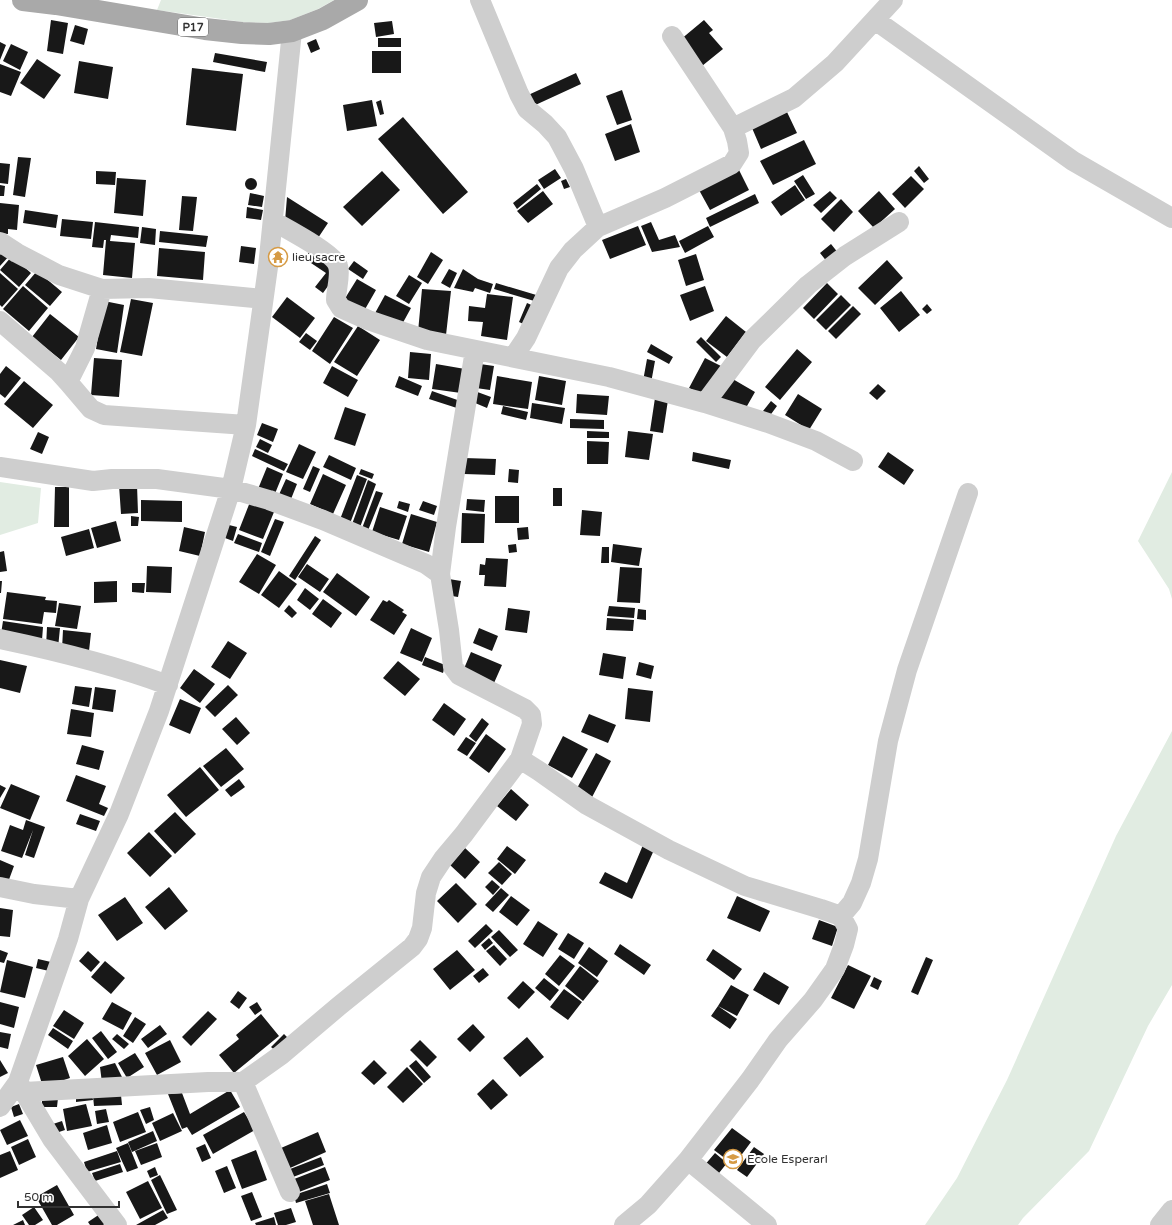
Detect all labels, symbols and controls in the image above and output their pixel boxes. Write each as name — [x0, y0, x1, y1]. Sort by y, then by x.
road number: P17 — [178, 18, 208, 36]
temple icon: lieu sacre — [267, 246, 289, 268]
place label: lieu sacre — [292, 250, 346, 264]
school or university icon: Ecole Esperarl — [722, 1148, 744, 1170]
place label: Ecole Esperarl — [747, 1152, 828, 1166]
scale bar — [18, 1183, 119, 1209]
text: 50 m — [24, 1190, 53, 1204]

